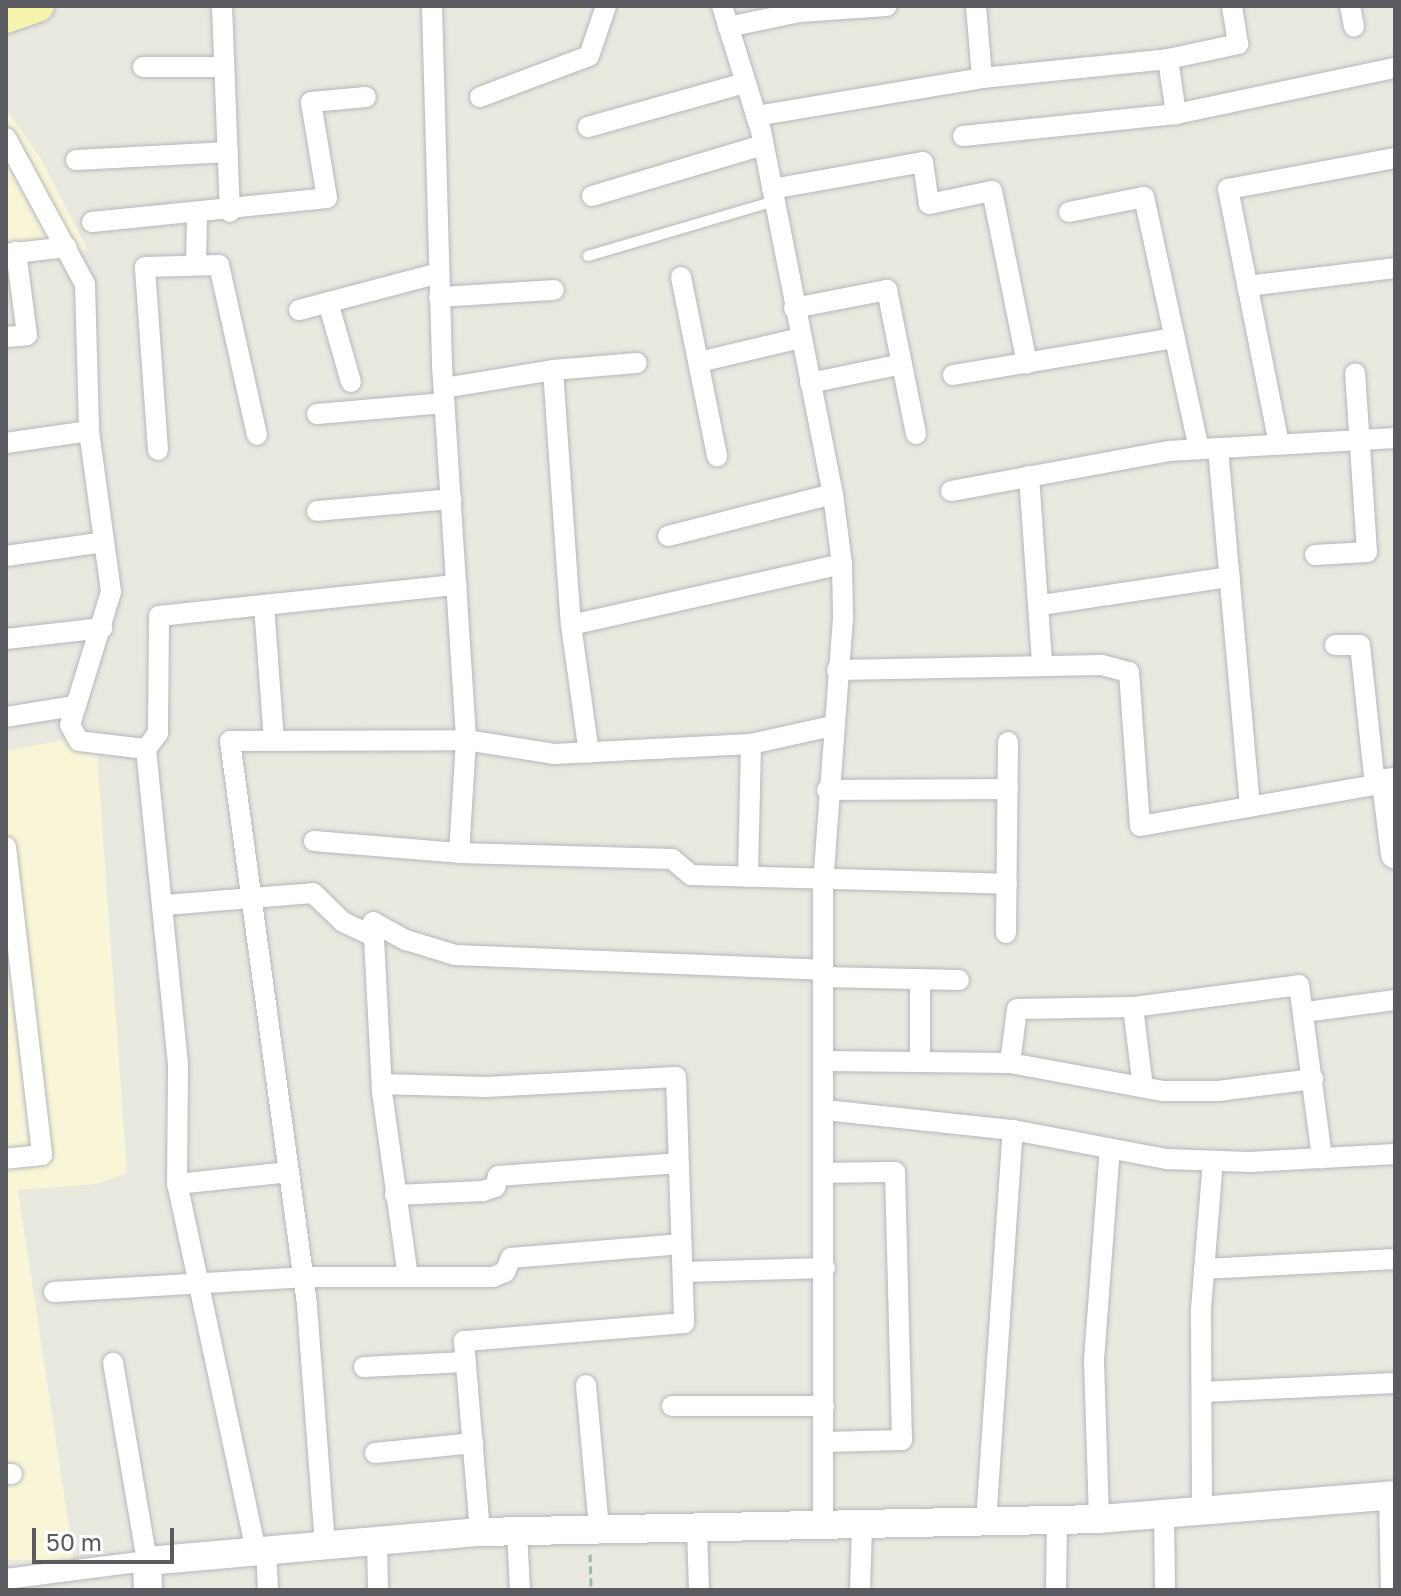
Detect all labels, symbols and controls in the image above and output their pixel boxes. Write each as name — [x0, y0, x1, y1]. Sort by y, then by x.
scale bar — [36, 1512, 178, 1562]
text: 50 m — [46, 1527, 102, 1556]

